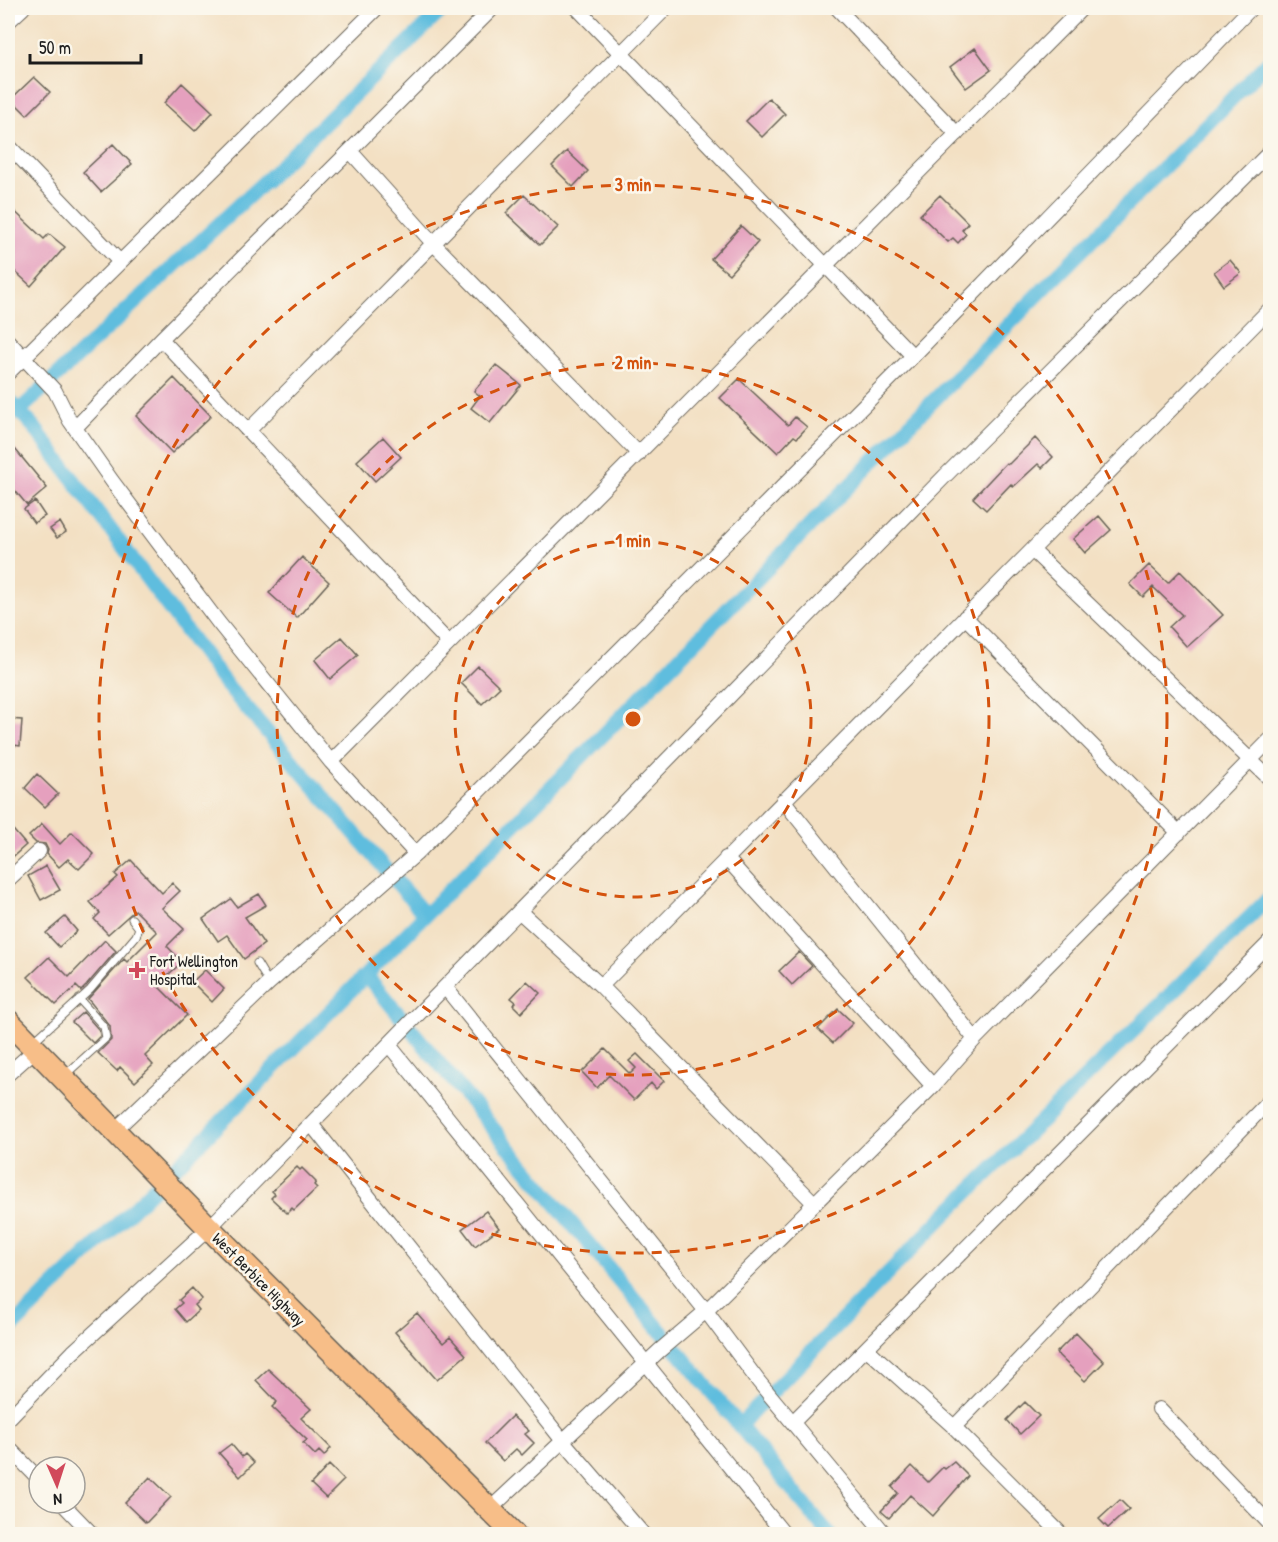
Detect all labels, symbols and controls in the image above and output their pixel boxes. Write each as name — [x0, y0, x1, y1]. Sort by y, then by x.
scale bar — [30, 27, 141, 65]
text: 50 m — [39, 35, 71, 60]
text: 3 min — [615, 172, 651, 197]
text: 2 min — [615, 350, 651, 375]
text: 1 min — [615, 528, 651, 553]
centre of rings — [623, 709, 643, 729]
place label: Fort Wellington Hospital — [149, 950, 238, 990]
marker: Fort Wellington Hospital — [128, 961, 146, 979]
street label: West Berbice Highway — [207, 1227, 311, 1331]
north arrow — [27, 1455, 87, 1515]
text: N — [52, 1489, 63, 1511]

